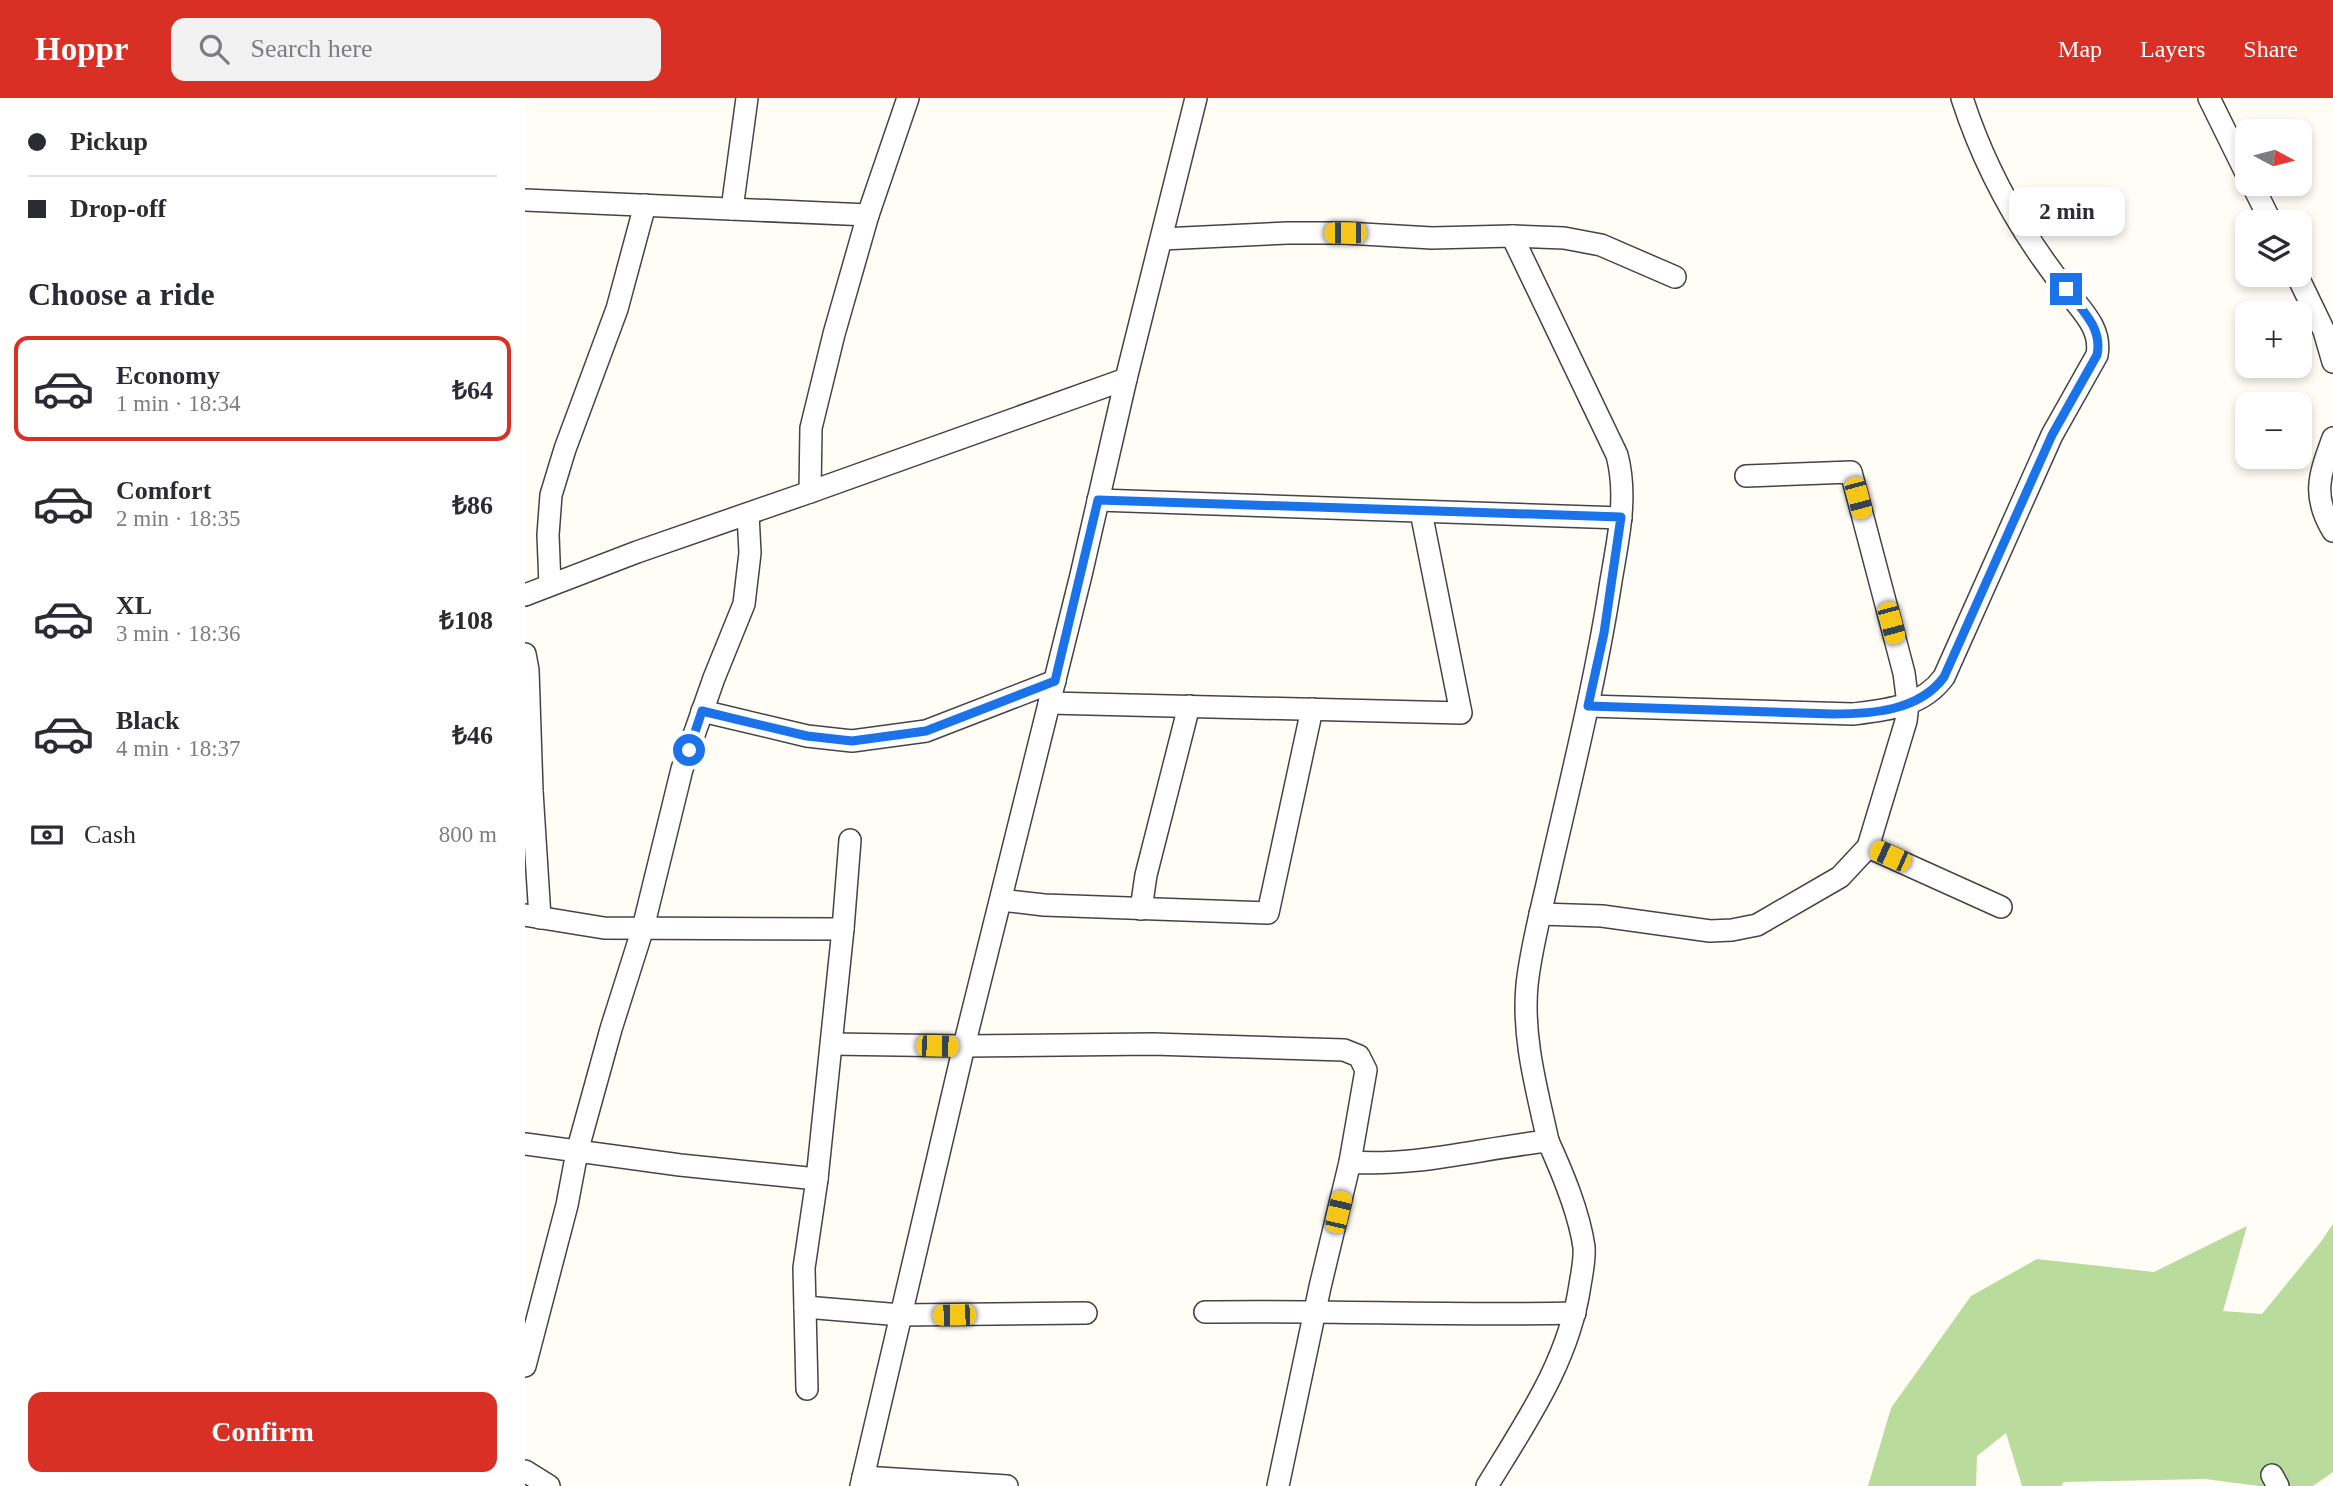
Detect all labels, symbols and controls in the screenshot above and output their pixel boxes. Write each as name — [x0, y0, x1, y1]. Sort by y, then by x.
search box — [171, 18, 661, 81]
icon: search — [195, 30, 233, 68]
text: Hoppr — [35, 31, 129, 67]
text: Search here — [251, 34, 373, 63]
text: Map — [2058, 36, 2102, 62]
text: Layers — [2140, 36, 2205, 62]
text: Share — [2243, 36, 2298, 62]
north arrow — [2235, 119, 2312, 196]
map controls — [2235, 119, 2312, 469]
text: Pickup — [70, 127, 148, 156]
callout: 2 min — [2008, 188, 2124, 236]
text: Drop-off — [70, 194, 166, 223]
text: 2 min — [2039, 199, 2095, 224]
button: layers — [2235, 210, 2312, 287]
car — [1325, 223, 1367, 244]
route end — [2050, 273, 2082, 305]
text: Choose a ride — [28, 276, 215, 312]
button: + — [2235, 301, 2312, 378]
icon: car — [32, 357, 95, 420]
text: Economy — [116, 361, 220, 390]
text: ₺64 — [452, 376, 493, 405]
text: 1 min · 18:34 — [116, 391, 241, 416]
button: − — [2235, 392, 2312, 469]
icon: car — [32, 472, 95, 535]
car — [1843, 475, 1874, 521]
text: Comfort — [116, 476, 211, 505]
text: ₺86 — [452, 491, 493, 520]
text: 2 min · 18:35 — [116, 506, 241, 531]
icon: car — [32, 587, 95, 650]
text: XL — [116, 591, 152, 620]
car — [1876, 600, 1907, 646]
text: ₺108 — [439, 606, 493, 635]
text: 3 min · 18:36 — [116, 621, 241, 646]
icon: car — [32, 702, 95, 765]
text: Black — [116, 706, 180, 735]
text: ₺46 — [452, 721, 493, 750]
route start — [673, 734, 705, 766]
text: 4 min · 18:37 — [116, 736, 241, 761]
icon: cash — [28, 816, 66, 854]
text: Cash — [84, 820, 136, 849]
text: 800 m — [439, 822, 497, 847]
car — [1867, 838, 1914, 874]
car — [916, 1035, 959, 1057]
car — [1324, 1189, 1353, 1235]
car — [933, 1304, 976, 1326]
button: Confirm — [28, 1392, 497, 1472]

